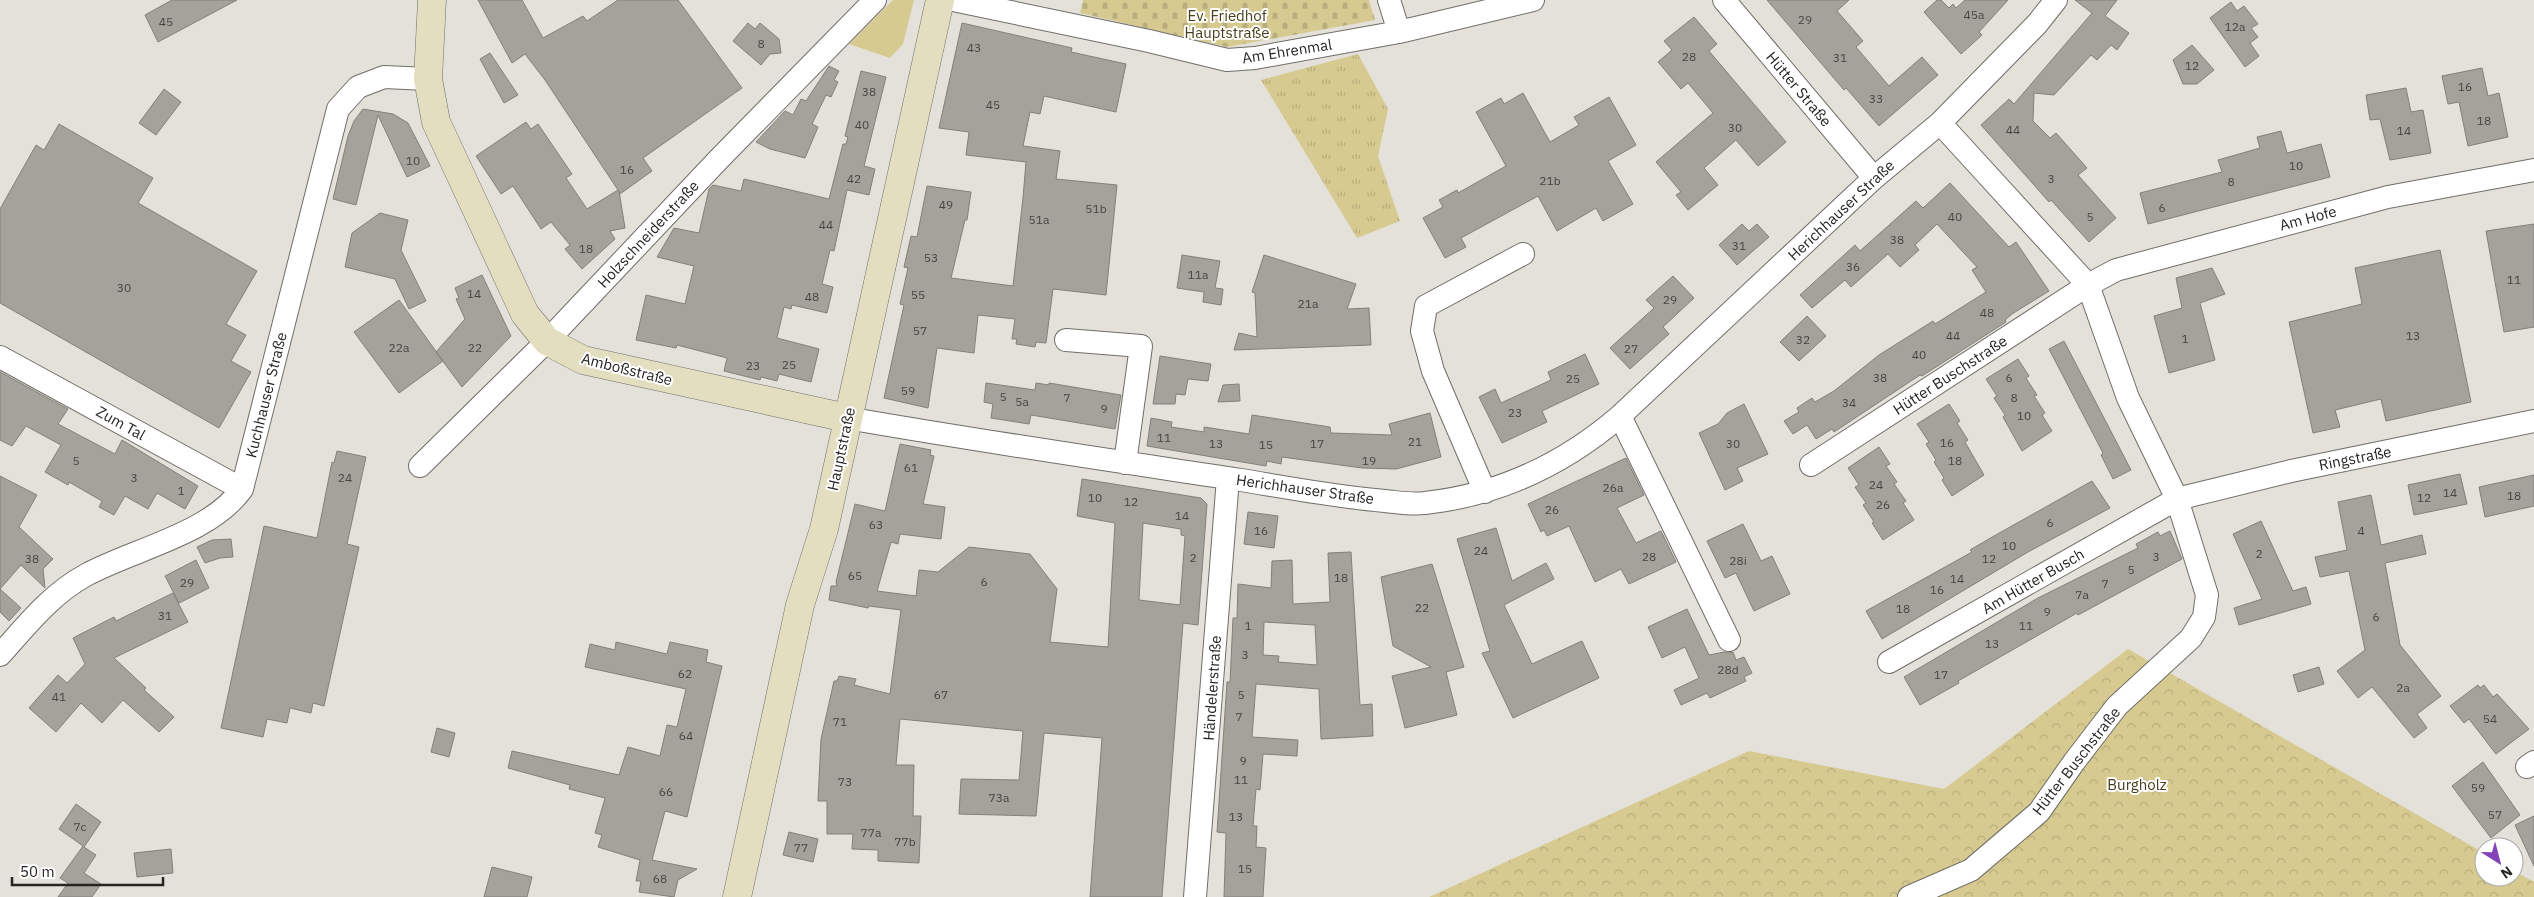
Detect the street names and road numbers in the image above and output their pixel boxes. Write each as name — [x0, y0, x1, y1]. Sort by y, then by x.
street label: Am Ehrenmal — [1241, 35, 1333, 67]
street label: Hütter Straße — [1762, 48, 1836, 130]
street label: Herichhauser Straße — [1784, 156, 1898, 264]
street label: Holzschneiderstraße — [593, 176, 703, 292]
street label: Am Hofe — [2277, 201, 2339, 235]
street label: Kuchhauser Straße — [241, 330, 291, 460]
street label: Hütter Buschstraße — [1889, 331, 2011, 419]
street label: Amboßstraße — [580, 349, 674, 389]
street label: Zum Tal — [93, 402, 149, 444]
street label: Hauptstraße — [823, 406, 859, 492]
street label: Ringstraße — [2317, 442, 2393, 474]
street label: Herichhauser Straße — [1235, 470, 1375, 508]
street label: Am Hütter Busch — [1979, 544, 2087, 618]
street label: Händelerstraße — [1199, 635, 1225, 741]
street label: Hütter Buschstraße — [2028, 703, 2124, 819]

